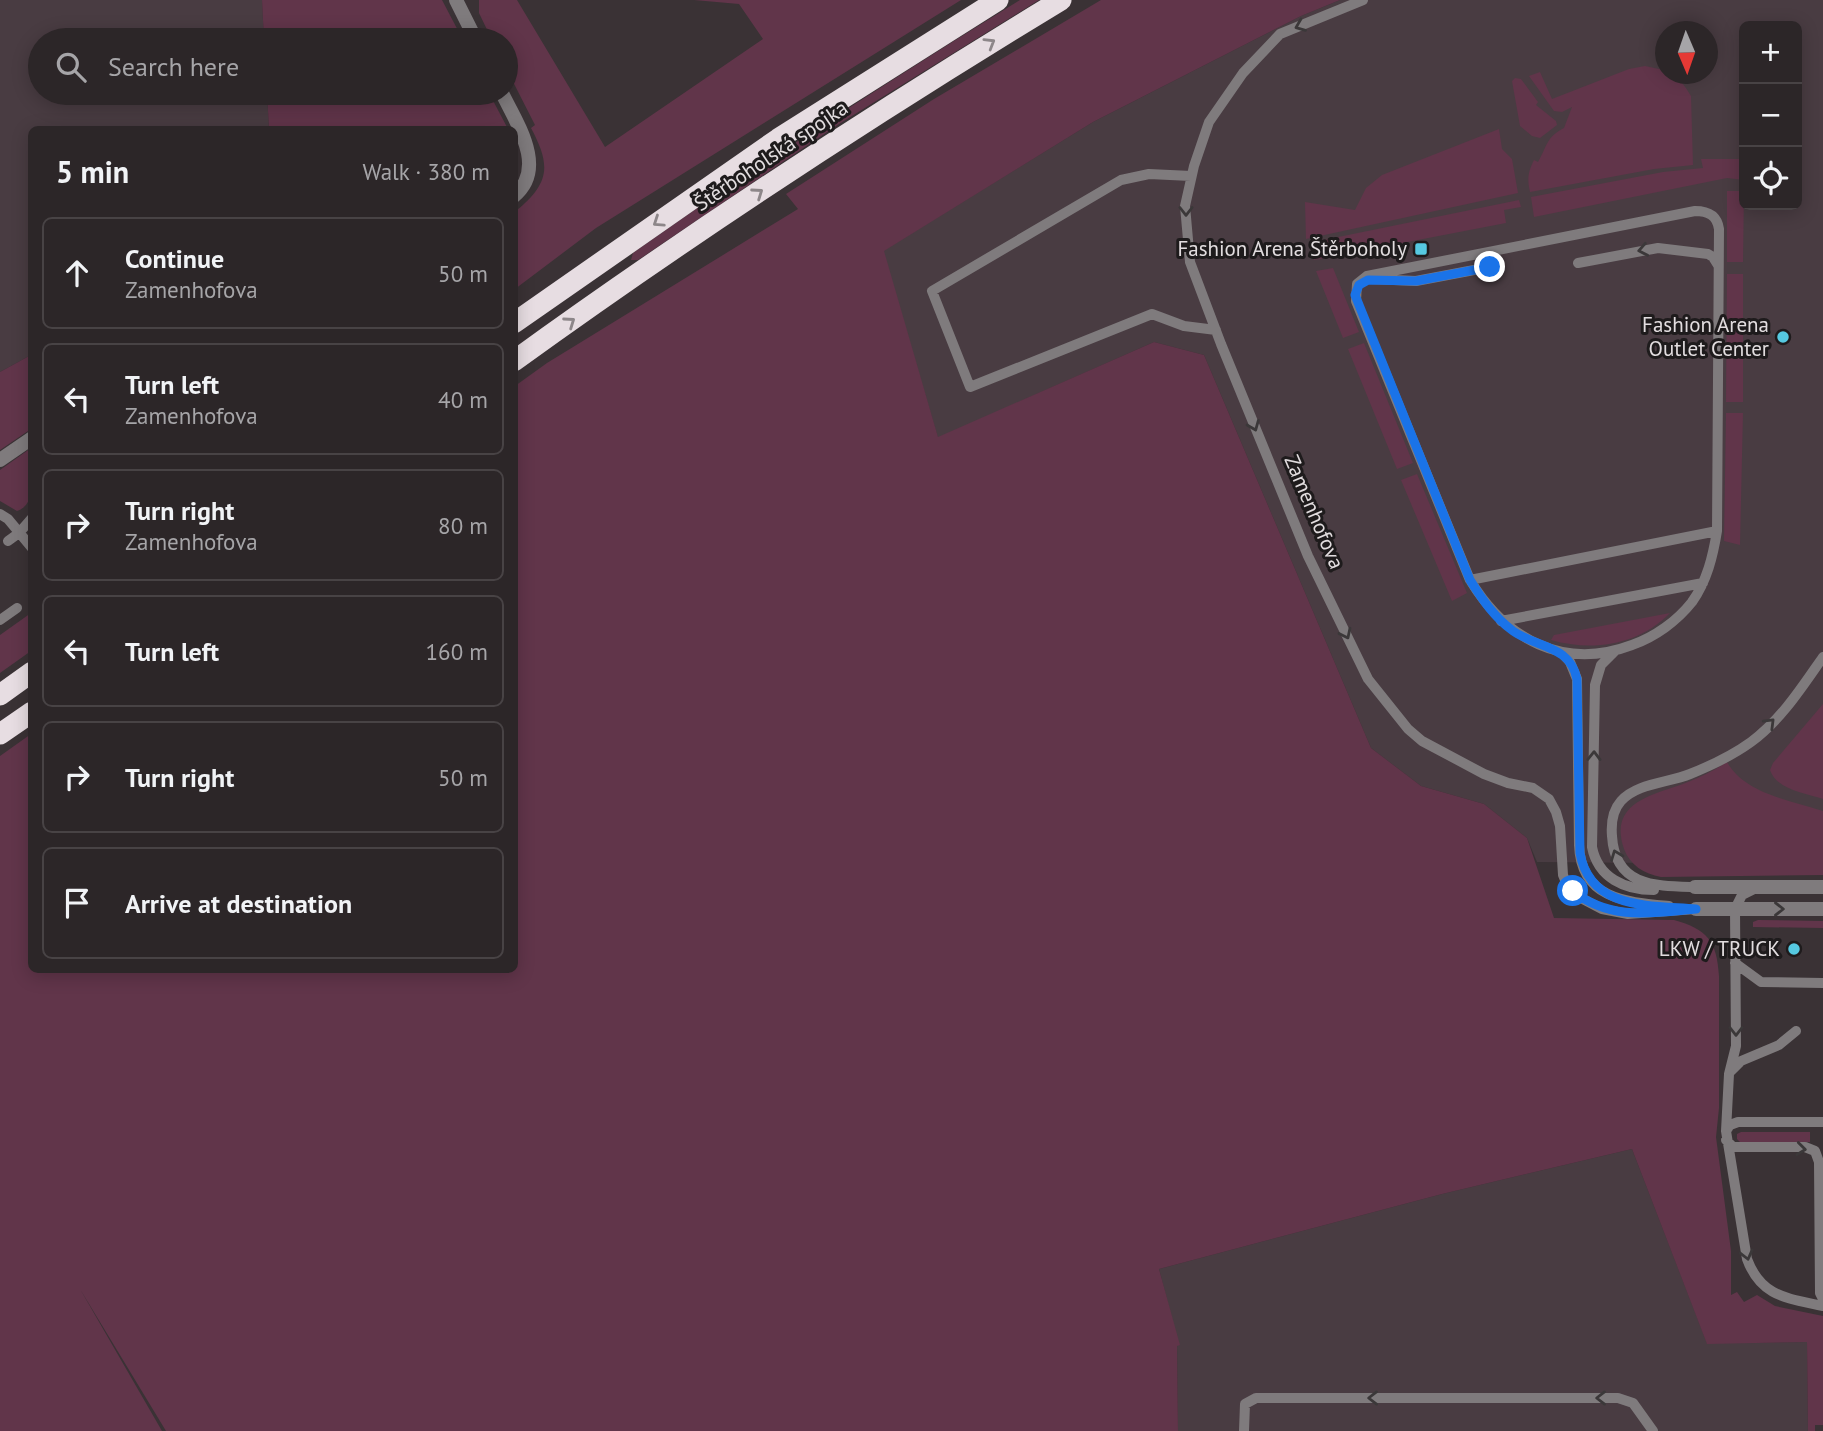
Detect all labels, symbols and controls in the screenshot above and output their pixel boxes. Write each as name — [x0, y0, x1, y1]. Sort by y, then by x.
one-way arrow — [1295, 18, 1307, 32]
north arrow — [1655, 21, 1718, 84]
map controls — [1739, 21, 1802, 210]
button: + — [1739, 21, 1802, 84]
search box — [28, 28, 518, 105]
one-way arrow — [983, 39, 996, 52]
icon: search — [52, 48, 90, 86]
text: Search here — [108, 50, 239, 83]
button: − — [1739, 84, 1802, 147]
street label: Štěrboholská spojka — [689, 94, 853, 217]
button: locate — [1739, 147, 1802, 210]
text: 5 min — [56, 152, 129, 191]
text: Walk · 380 m — [363, 157, 490, 186]
one-way arrow — [750, 188, 763, 201]
one-way arrow — [1178, 206, 1194, 217]
one-way arrow — [653, 214, 666, 226]
place label: Fashion Arena Štěrboholy — [1177, 235, 1407, 262]
marker: Fashion Arena Štěrboholy — [1413, 241, 1429, 257]
text: Continue — [125, 242, 224, 275]
one-way arrow — [1637, 242, 1649, 257]
route end — [1474, 251, 1505, 282]
icon: ahead — [58, 254, 96, 292]
text: 50 m — [438, 259, 488, 288]
text: Zamenhofova — [125, 275, 258, 304]
place label: Fashion Arena Outlet Center — [1642, 311, 1769, 362]
one-way arrow — [562, 318, 575, 330]
marker: Fashion Arena Outlet Center — [1775, 329, 1791, 345]
text: Turn left — [125, 368, 219, 401]
icon: left — [58, 380, 96, 418]
text: 40 m — [438, 385, 488, 414]
text: Zamenhofova — [125, 401, 258, 430]
one-way arrow — [1246, 419, 1260, 431]
street label: Zamenhofova — [1278, 451, 1351, 573]
text: Turn right — [125, 494, 234, 527]
icon: right — [58, 506, 96, 544]
text: 80 m — [438, 511, 488, 540]
text: Zamenhofova — [125, 527, 258, 556]
one-way arrow — [1338, 627, 1352, 639]
icon: left — [58, 632, 96, 670]
text: Turn left — [125, 635, 219, 668]
text: 160 m — [426, 637, 488, 666]
one-way arrow — [1762, 719, 1775, 732]
one-way arrow — [1586, 751, 1601, 762]
icon: right — [58, 758, 96, 796]
text: Turn right — [125, 761, 234, 794]
text: 50 m — [438, 763, 488, 792]
one-way arrow — [1611, 849, 1625, 861]
route start — [1557, 875, 1588, 906]
icon: arrive — [58, 884, 96, 922]
text: Arrive at destination — [125, 887, 352, 920]
one-way arrow — [1774, 901, 1785, 917]
place label: LKW / TRUCK — [1659, 935, 1780, 962]
marker: LKW / TRUCK — [1786, 941, 1802, 957]
one-way arrow — [1728, 1026, 1744, 1037]
one-way arrow — [1795, 1141, 1807, 1156]
one-way arrow — [1739, 1249, 1753, 1261]
one-way arrow — [1367, 1390, 1378, 1406]
one-way arrow — [1595, 1390, 1605, 1406]

